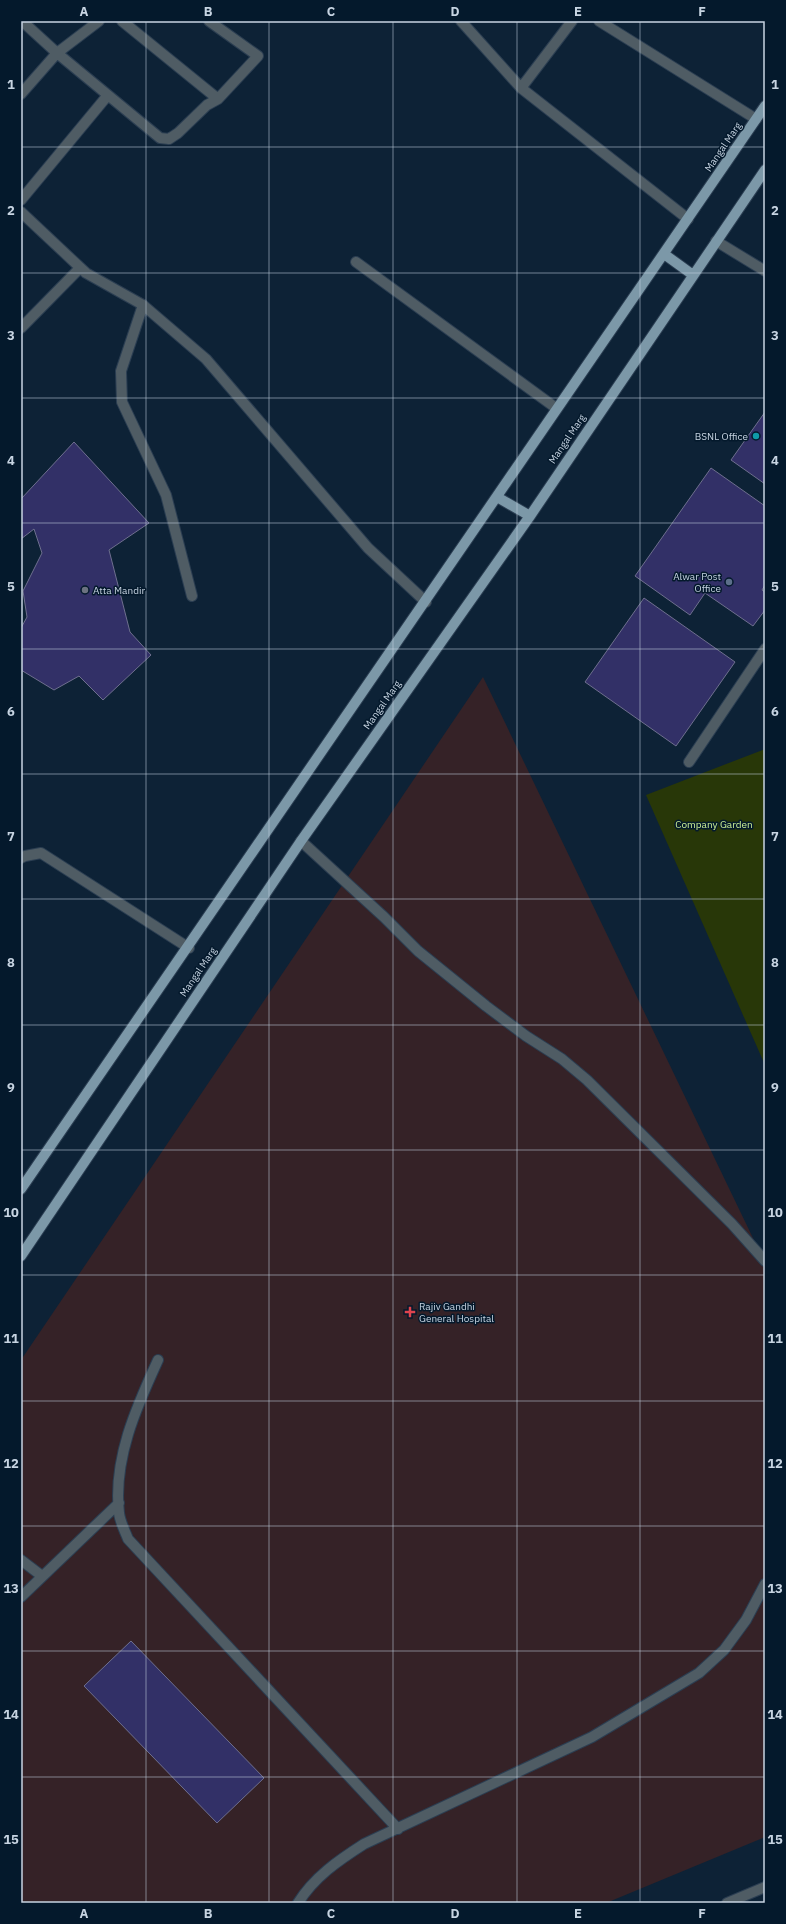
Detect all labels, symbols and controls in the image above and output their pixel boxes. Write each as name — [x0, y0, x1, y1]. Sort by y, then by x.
text: A — [80, 3, 89, 20]
text: B — [204, 3, 213, 20]
text: C — [327, 3, 336, 20]
text: D — [450, 3, 460, 20]
text: E — [574, 3, 582, 20]
text: F — [698, 3, 706, 20]
text: 1 — [7, 76, 15, 93]
text: 1 — [771, 76, 779, 93]
street label: Mangal Marg — [702, 119, 745, 174]
text: 2 — [7, 202, 15, 219]
text: 2 — [771, 202, 779, 219]
text: 3 — [7, 327, 15, 344]
text: 3 — [771, 327, 779, 344]
street label: Mangal Marg — [546, 411, 589, 466]
place label: BSNL Office — [695, 430, 749, 443]
marker: BSNL Office — [751, 431, 761, 441]
text: 4 — [7, 452, 15, 469]
text: 4 — [771, 452, 779, 469]
place label: Alwar Post Office — [673, 570, 722, 595]
marker: Alwar Post Office — [724, 577, 734, 587]
text: 5 — [7, 578, 15, 595]
text: 5 — [771, 578, 779, 595]
place label: Atta Mandir — [93, 584, 145, 597]
marker: Atta Mandir — [80, 585, 90, 595]
street label: Mangal Marg — [360, 677, 404, 732]
text: 6 — [7, 703, 15, 720]
text: 6 — [771, 703, 779, 720]
park label: Company Garden — [675, 818, 753, 831]
text: 7 — [7, 828, 15, 845]
text: 7 — [771, 828, 779, 845]
street label: Mangal Marg — [177, 944, 220, 999]
text: 8 — [7, 954, 15, 971]
text: 8 — [771, 954, 779, 971]
text: 9 — [7, 1079, 15, 1096]
text: 9 — [771, 1079, 779, 1096]
text: 10 — [3, 1204, 19, 1221]
text: 10 — [767, 1204, 783, 1221]
place label: Rajiv Gandhi General Hospital — [419, 1300, 494, 1325]
marker: Rajiv Gandhi General Hospital — [404, 1306, 416, 1318]
text: 11 — [3, 1330, 19, 1347]
text: 11 — [767, 1330, 783, 1347]
text: 12 — [3, 1455, 19, 1472]
text: 12 — [767, 1455, 783, 1472]
text: 13 — [3, 1580, 19, 1597]
text: 13 — [767, 1580, 783, 1597]
text: 14 — [3, 1706, 19, 1723]
text: 14 — [767, 1706, 783, 1723]
text: 15 — [3, 1831, 19, 1848]
text: 15 — [767, 1831, 783, 1848]
text: A — [80, 1905, 89, 1922]
text: B — [204, 1905, 213, 1922]
text: C — [327, 1905, 336, 1922]
text: D — [450, 1905, 460, 1922]
text: E — [574, 1905, 582, 1922]
text: F — [698, 1905, 706, 1922]

